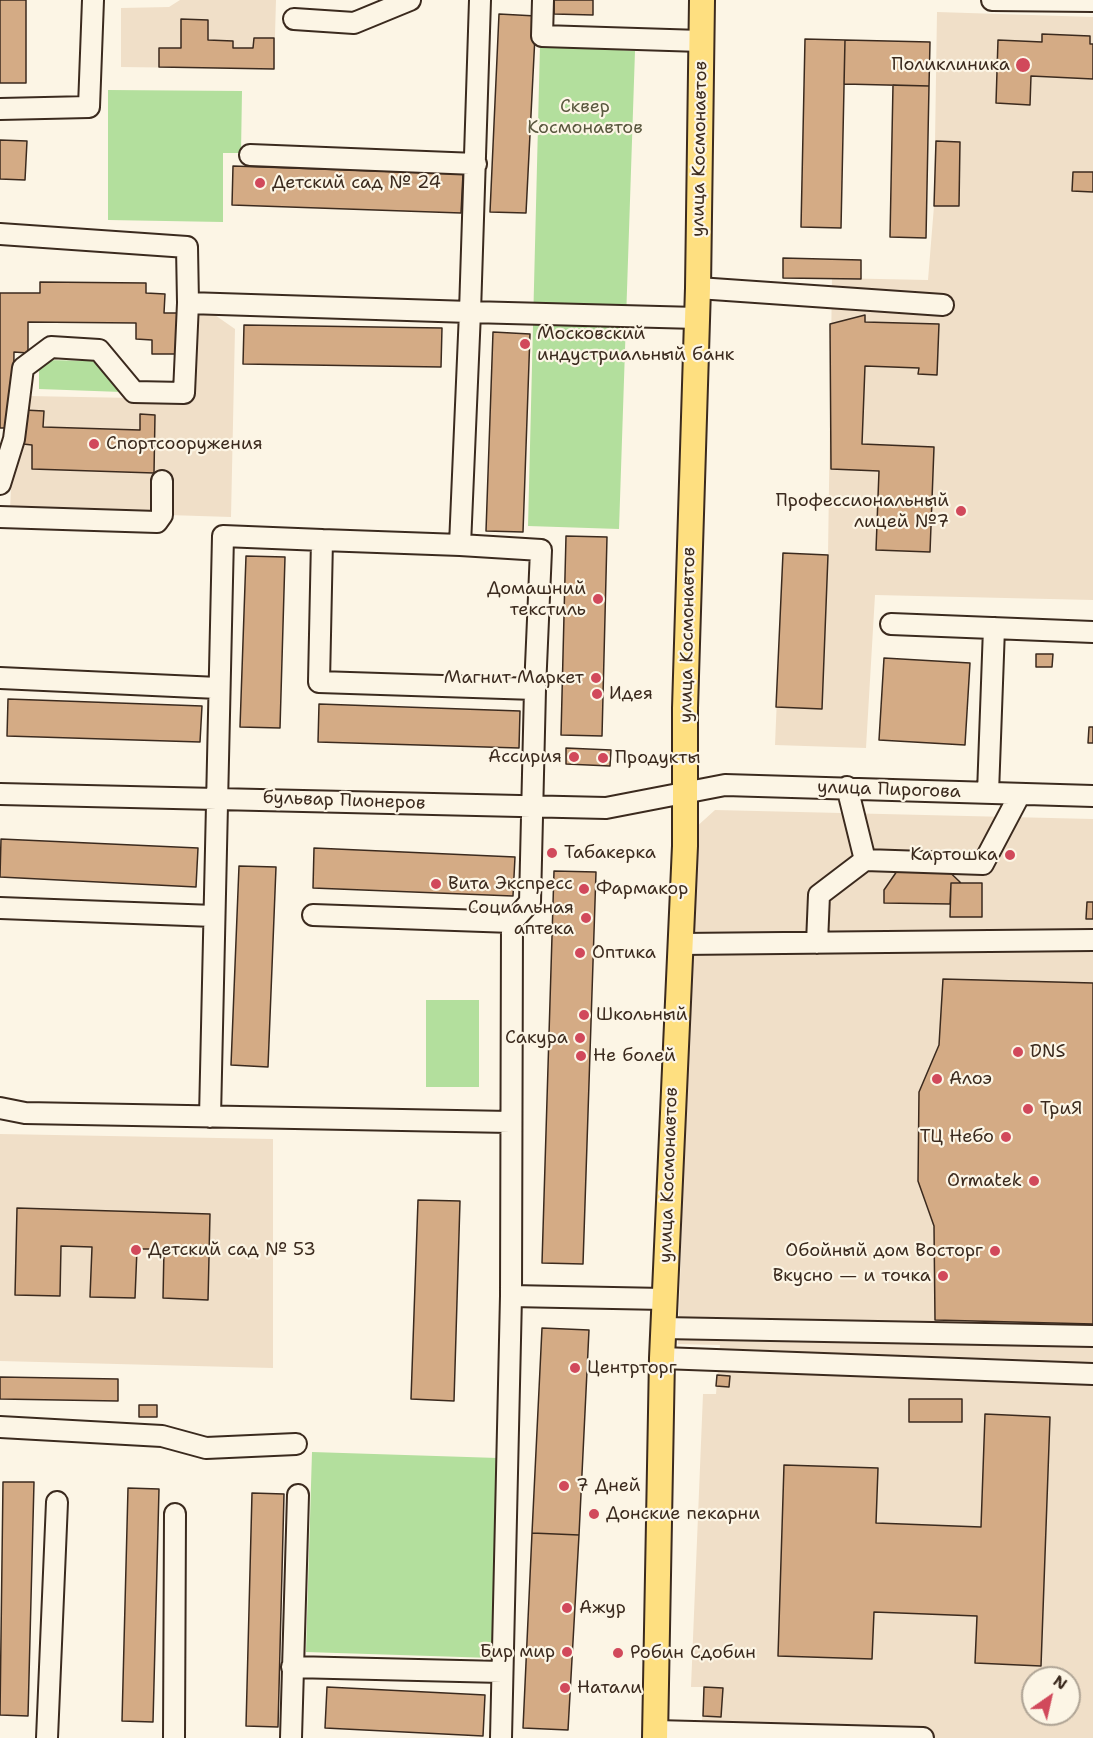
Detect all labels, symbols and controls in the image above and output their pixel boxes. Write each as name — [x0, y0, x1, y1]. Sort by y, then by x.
place label: Поликлиника — [892, 54, 1010, 76]
marker: Поликлиника — [1014, 56, 1032, 74]
street label: улица Космонавтов — [688, 61, 712, 237]
park label: Сквер Космонавтов — [527, 96, 643, 138]
place label: Детский сад № 24 — [272, 172, 441, 194]
marker: Детский сад № 24 — [253, 176, 267, 190]
place label: Московский индустриальный банк — [537, 323, 734, 366]
marker: Московский индустриальный банк — [518, 337, 532, 351]
place label: Спортсооружения — [106, 433, 263, 455]
marker: Спортсооружения — [87, 437, 101, 451]
place label: Профессиональный лицей №7 — [776, 490, 949, 532]
marker: Профессиональный лицей №7 — [954, 504, 968, 518]
street label: улица Космонавтов — [676, 547, 700, 723]
place label: Домашний текстиль — [487, 578, 586, 620]
marker: Домашний текстиль — [591, 592, 605, 606]
place label: Магнит Маркет — [444, 667, 584, 689]
marker: Магнит Маркет — [589, 671, 603, 685]
place label: Идея — [609, 683, 653, 705]
marker: Идея — [590, 687, 604, 701]
place label: Ассирия — [488, 746, 562, 768]
place label: Продукты — [615, 747, 701, 769]
marker: Ассирия — [567, 750, 581, 764]
marker: Продукты — [596, 751, 610, 765]
street label: улица Пирогова — [817, 777, 961, 803]
street label: бульвар Пионеров — [262, 787, 426, 815]
place label: Табакерка — [564, 842, 656, 864]
place label: Картошка — [910, 844, 998, 866]
marker: Табакерка — [545, 846, 559, 860]
marker: Картошка — [1003, 848, 1017, 862]
place label: Вита Экспресс — [448, 873, 573, 895]
marker: Вита Экспресс — [429, 877, 443, 891]
place label: Фармакор — [596, 878, 688, 900]
marker: Фармакор — [577, 882, 591, 896]
place label: Социальная аптека — [468, 897, 574, 940]
marker: Социальная аптека — [579, 911, 593, 925]
place label: Оптика — [592, 942, 656, 964]
marker: Оптика — [573, 946, 587, 960]
place label: Школьный — [596, 1004, 688, 1026]
marker: Школьный — [577, 1008, 591, 1022]
place label: Сакура — [505, 1027, 568, 1049]
marker: Сакура — [573, 1031, 587, 1045]
place label: DNS — [1030, 1041, 1065, 1063]
place label: Не болей — [593, 1045, 676, 1067]
marker: DNS — [1011, 1045, 1025, 1059]
marker: Не болей — [574, 1049, 588, 1063]
place label: Алоэ — [949, 1068, 992, 1090]
marker: Алоэ — [930, 1072, 944, 1086]
street label: улица Космонавтов — [655, 1087, 683, 1263]
place label: ТриЯ — [1040, 1098, 1082, 1120]
marker: ТриЯ — [1021, 1102, 1035, 1116]
place label: ТЦ Небо — [920, 1126, 994, 1148]
marker: ТЦ Небо — [999, 1130, 1013, 1144]
place label: Ormatek — [947, 1170, 1022, 1192]
marker: Ormatek — [1027, 1174, 1041, 1188]
place label: Детский сад № 53 — [148, 1239, 316, 1261]
place label: Обойный дом Восторг — [785, 1240, 983, 1262]
marker: Детский сад № 53 — [129, 1243, 143, 1257]
marker: Обойный дом Восторг — [988, 1244, 1002, 1258]
place label: Вкусно — и точка — [773, 1265, 931, 1287]
marker: Вкусно — и точка — [936, 1269, 950, 1283]
place label: Центрторг — [587, 1357, 677, 1379]
marker: Центрторг — [568, 1361, 582, 1375]
place label: 7 Дней — [576, 1475, 641, 1497]
marker: 7 Дней — [557, 1479, 571, 1493]
place label: Донские пекарни — [606, 1503, 760, 1525]
marker: Донские пекарни — [587, 1507, 601, 1521]
place label: Ажур — [579, 1597, 626, 1619]
marker: Ажур — [560, 1601, 574, 1615]
place label: Бир мир — [480, 1641, 555, 1663]
place label: Робин Сдобин — [630, 1642, 756, 1664]
marker: Бир мир — [560, 1645, 574, 1659]
marker: Робин Сдобин — [611, 1646, 625, 1660]
north arrow — [1021, 1666, 1081, 1726]
text: N — [1049, 1670, 1071, 1695]
place label: Натали — [577, 1677, 642, 1699]
marker: Натали — [558, 1681, 572, 1695]

